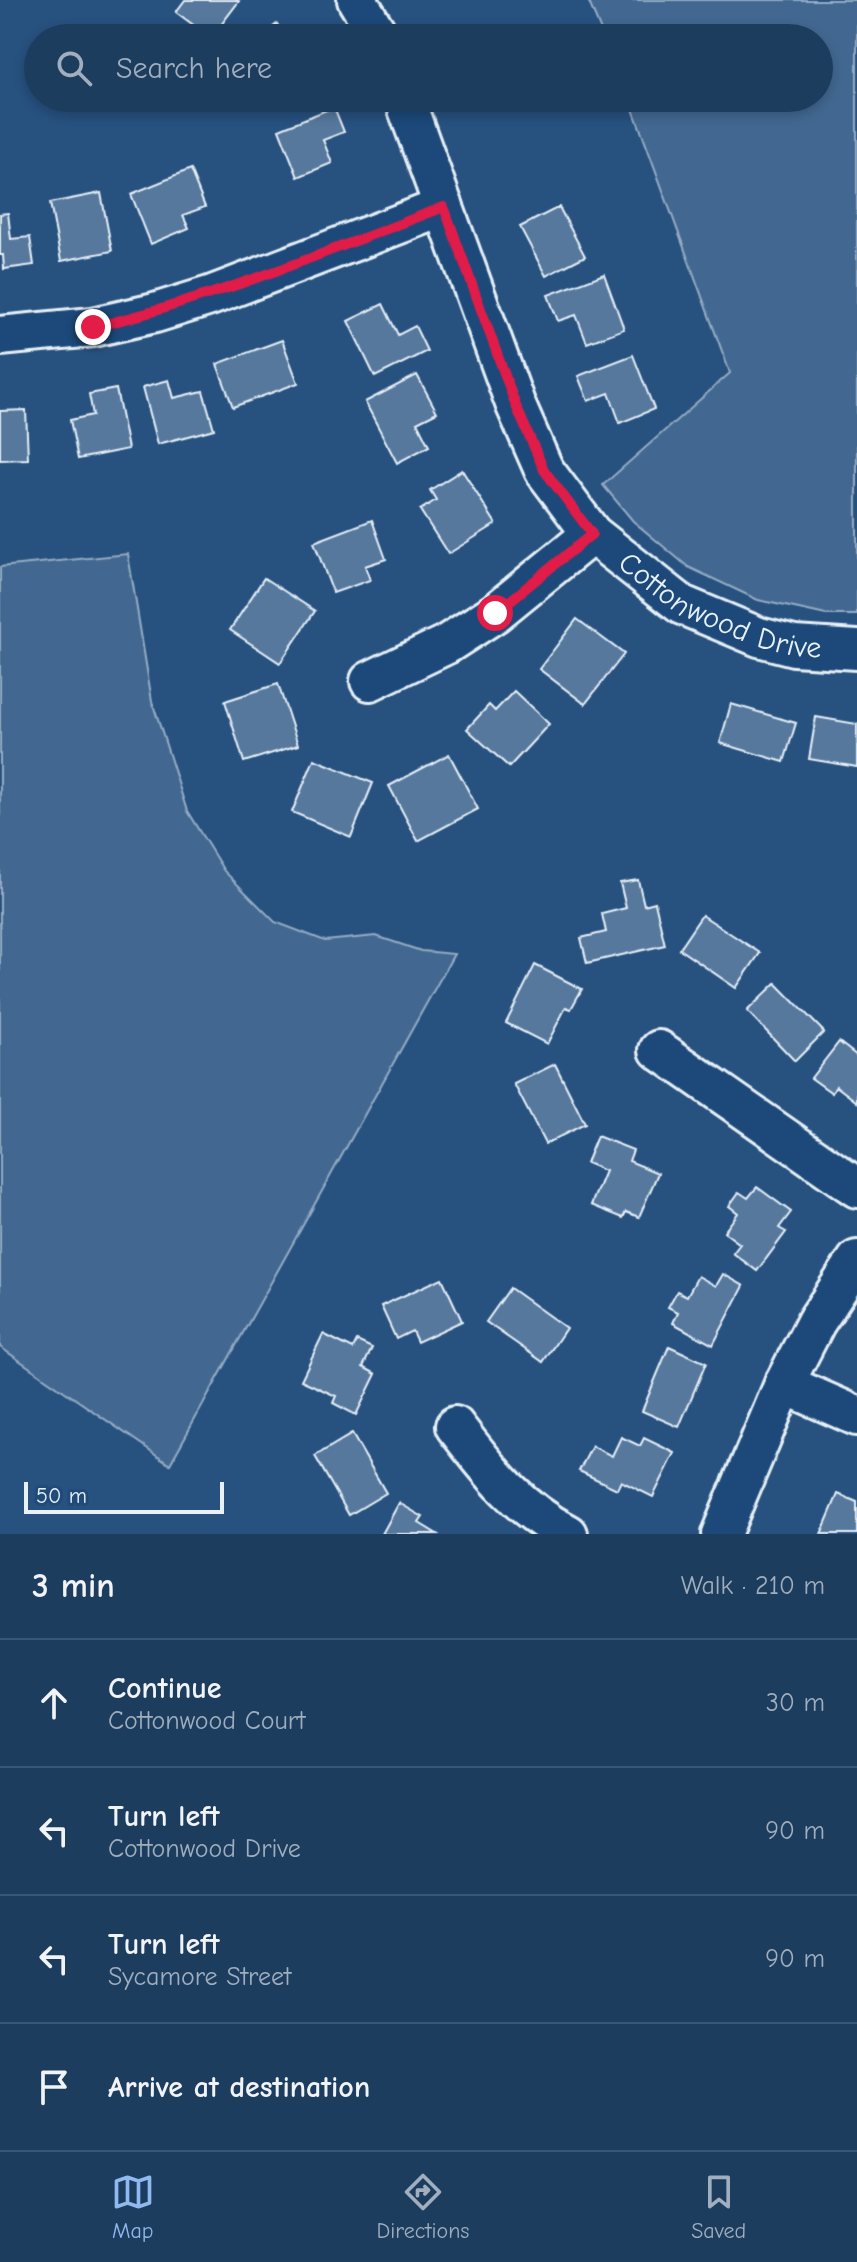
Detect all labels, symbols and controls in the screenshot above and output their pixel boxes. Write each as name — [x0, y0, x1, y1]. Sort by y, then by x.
search box — [24, 24, 833, 112]
icon: search — [52, 46, 96, 90]
text: Search here — [116, 51, 272, 86]
route end — [75, 309, 111, 345]
street label: Cottonwood Drive — [612, 545, 823, 665]
route start — [477, 595, 513, 631]
scale bar — [24, 1478, 224, 1514]
text: 50 m — [36, 1483, 87, 1509]
text: 3 min — [32, 1566, 115, 1606]
text: Walk · 210 m — [681, 1571, 825, 1601]
text: Continue — [108, 1671, 222, 1706]
icon: ahead — [32, 1681, 76, 1725]
text: 30 m — [766, 1688, 825, 1718]
text: Cottonwood Court — [108, 1706, 306, 1736]
text: Turn left — [108, 1799, 220, 1834]
icon: left — [32, 1809, 76, 1853]
text: 90 m — [765, 1816, 825, 1846]
text: Cottonwood Drive — [108, 1834, 301, 1864]
text: Turn left — [108, 1927, 220, 1962]
icon: left — [32, 1937, 76, 1981]
text: 90 m — [765, 1944, 825, 1974]
text: Sycamore Street — [108, 1962, 291, 1992]
icon: arrive — [32, 2065, 76, 2109]
text: Arrive at destination — [108, 2070, 370, 2105]
tab: Map — [111, 2170, 155, 2244]
tab: Directions — [377, 2170, 470, 2244]
tab: Saved — [691, 2170, 746, 2244]

